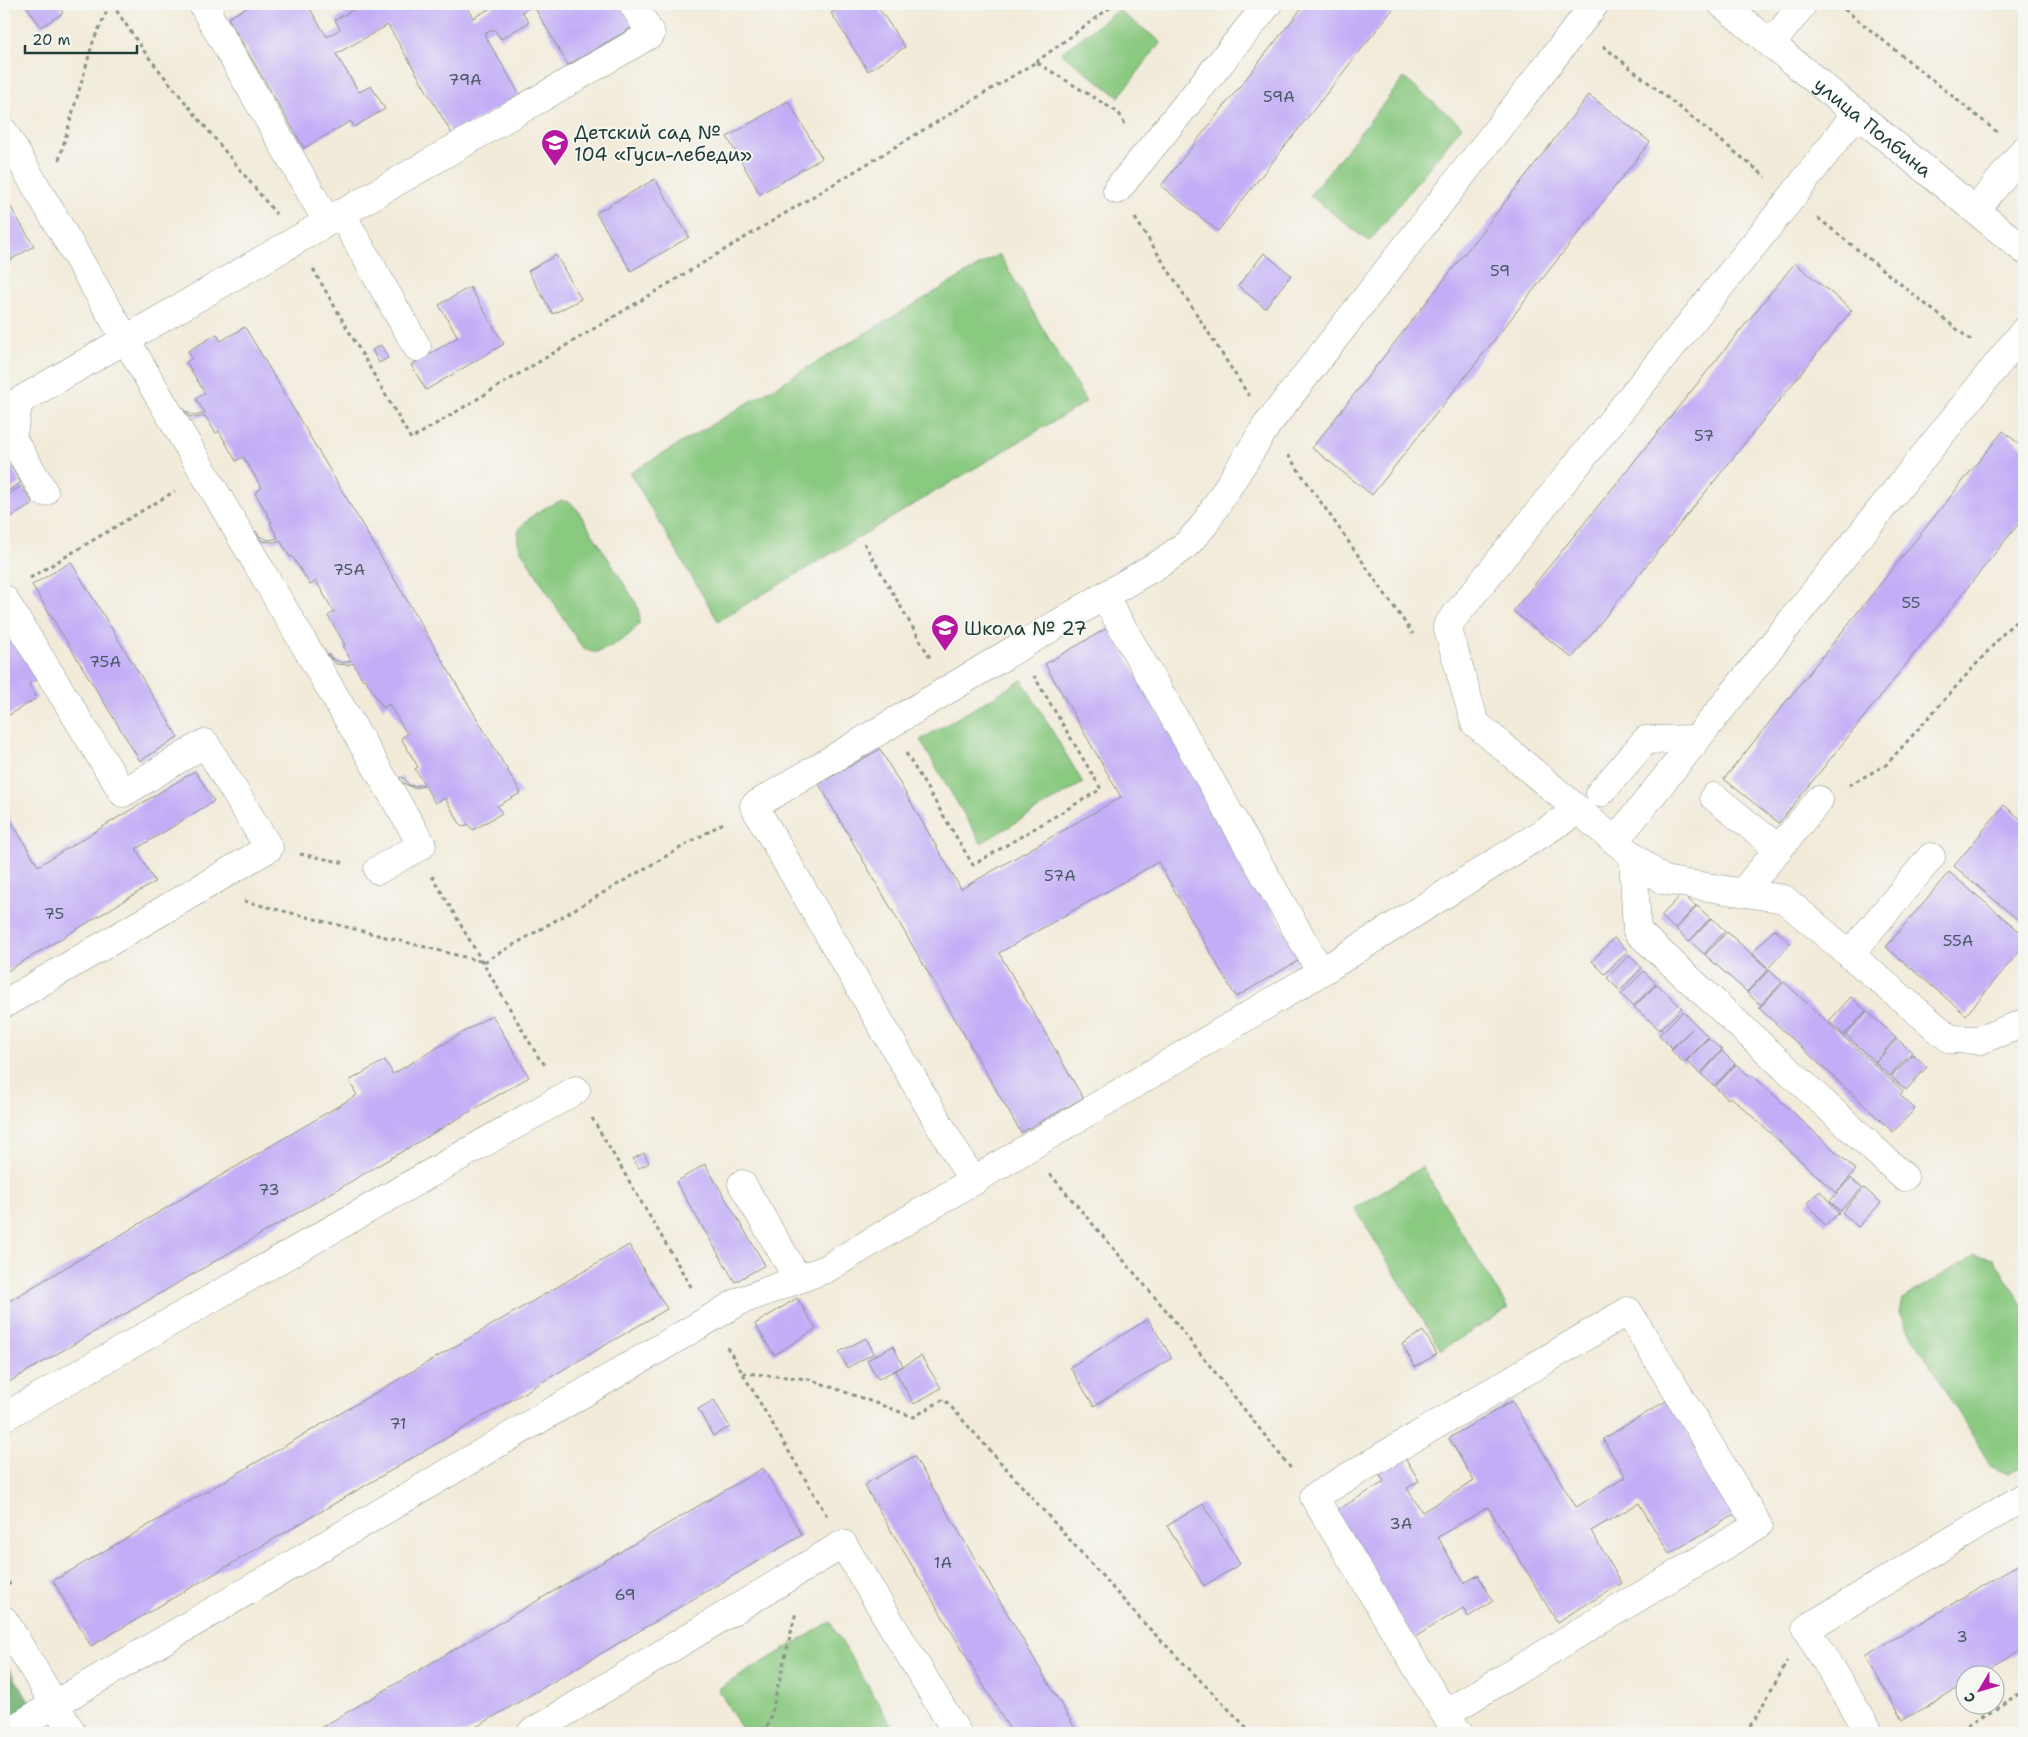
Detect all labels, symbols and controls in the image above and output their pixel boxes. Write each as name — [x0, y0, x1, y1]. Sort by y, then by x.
scale bar — [25, 22, 138, 54]
text: 20 m — [32, 30, 71, 50]
house number: 79А — [448, 69, 482, 90]
street label: улица Полбина — [1809, 72, 1937, 183]
house number: 59А — [1263, 86, 1295, 107]
place label: Детский сад № 104 «Гуси-лебеди» — [574, 120, 752, 167]
school or university icon: Детский сад № 104 «Гуси-лебеди» — [540, 128, 570, 167]
house number: 59 — [1490, 260, 1510, 281]
house number: 57 — [1694, 425, 1714, 446]
house number: 75А — [333, 559, 365, 580]
house number: 55 — [1901, 592, 1921, 613]
school or university icon: Школа № 27 — [930, 613, 960, 652]
place label: Школа № 27 — [964, 616, 1087, 641]
house number: 75А — [89, 651, 121, 672]
house number: 57А — [1044, 865, 1076, 886]
house number: 75 — [44, 903, 64, 924]
house number: 55А — [1943, 930, 1973, 951]
house number: 73 — [258, 1179, 280, 1200]
house number: 71 — [389, 1413, 407, 1434]
house number: 3А — [1390, 1513, 1412, 1534]
house number: 1А — [934, 1552, 952, 1573]
house number: 69 — [614, 1584, 636, 1605]
house number: 3 — [1956, 1626, 1968, 1647]
north arrow — [1956, 1664, 2006, 1714]
text: С — [1960, 1689, 1979, 1707]

